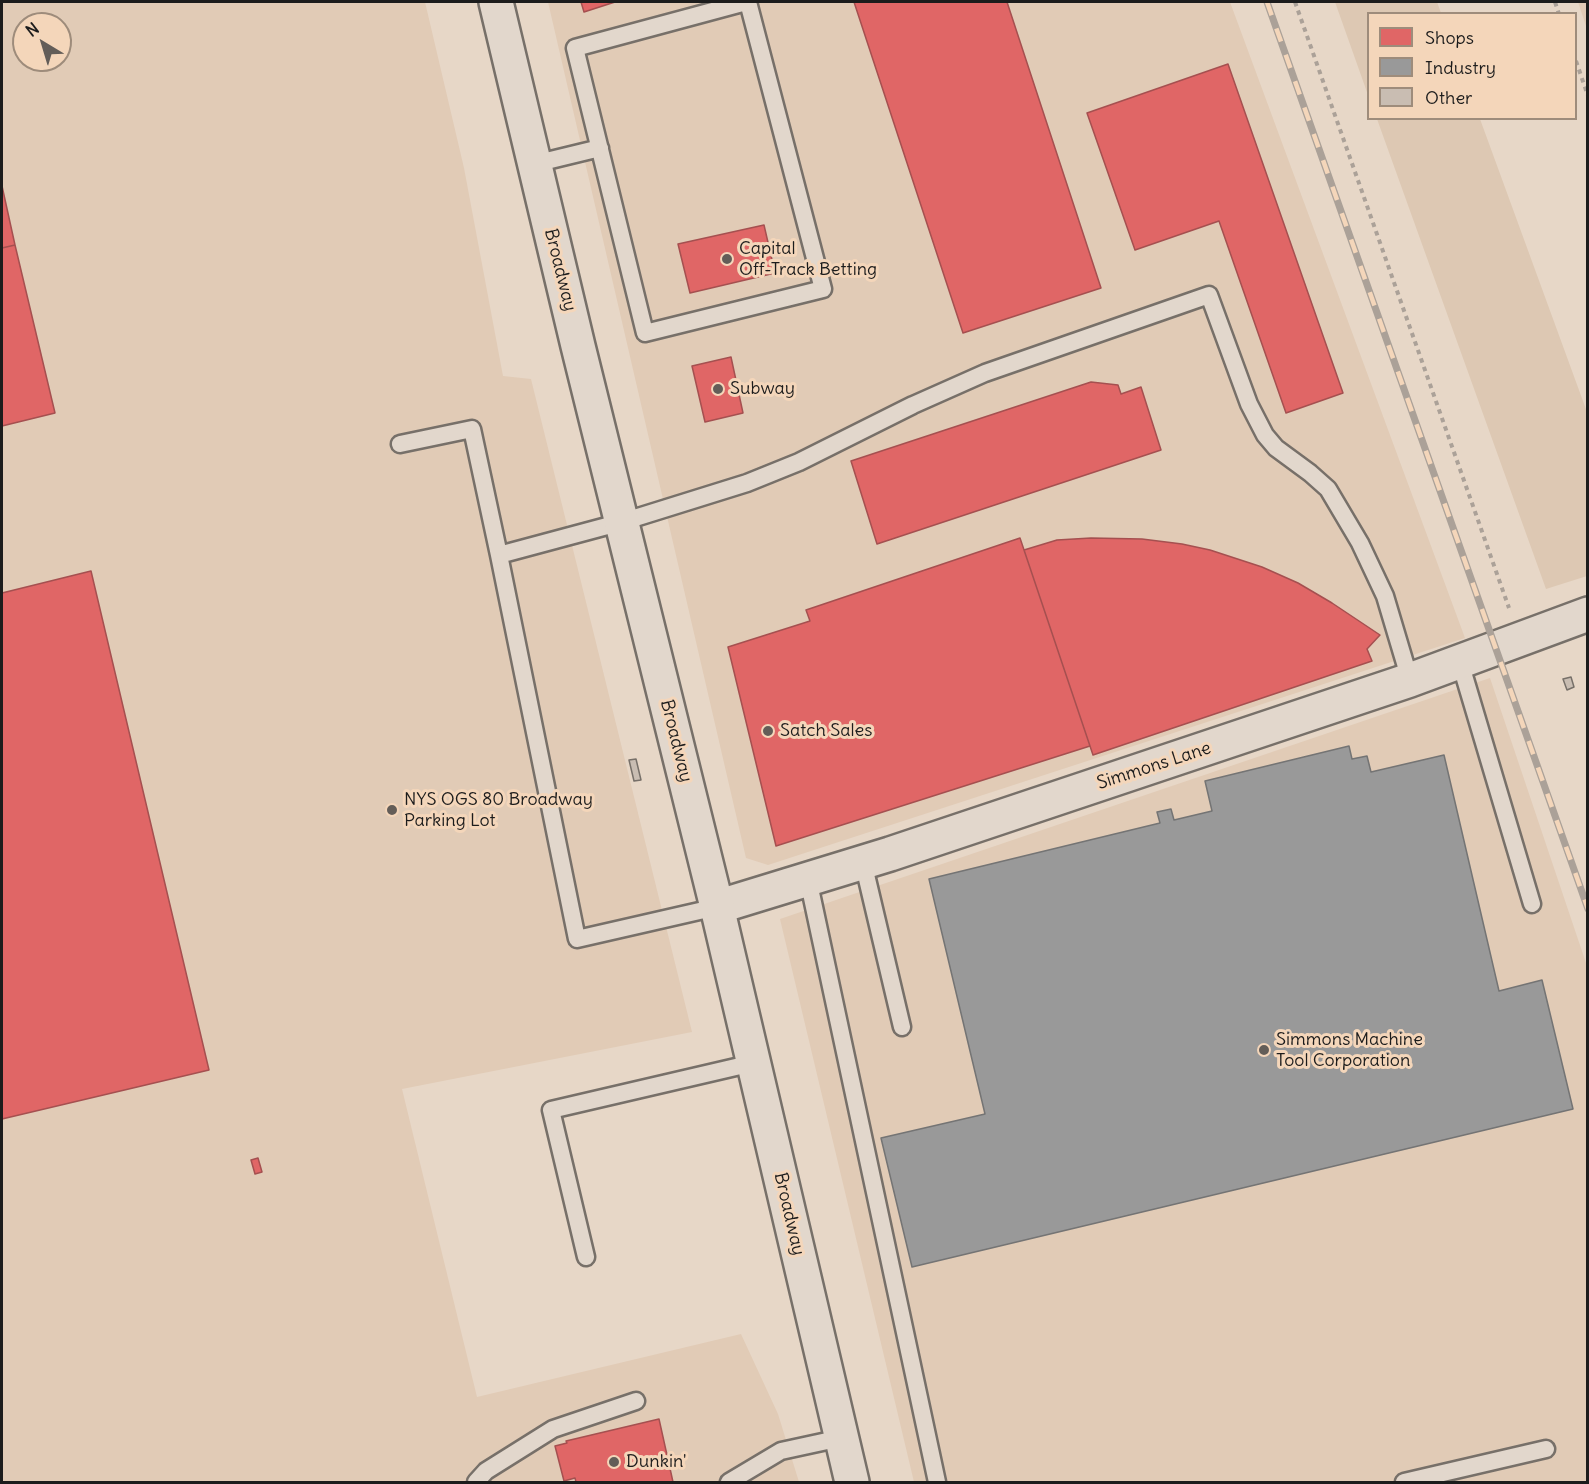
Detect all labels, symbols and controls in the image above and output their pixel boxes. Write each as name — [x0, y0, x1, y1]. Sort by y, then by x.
north arrow — [12, 12, 72, 72]
legend — [1367, 12, 1577, 120]
text: N — [22, 18, 43, 41]
text: Shops — [1425, 26, 1474, 49]
text: Industry — [1425, 56, 1496, 79]
text: Other — [1425, 86, 1472, 109]
street label: Broadway — [539, 226, 581, 314]
place label: Capital Off-Track Betting — [739, 238, 877, 280]
marker: Capital Off-Track Betting — [720, 252, 734, 266]
place label: Subway — [730, 378, 795, 400]
marker: Subway — [711, 382, 725, 396]
street label: Broadway — [655, 697, 697, 785]
place label: Satch Sales — [780, 720, 872, 742]
marker: Satch Sales — [761, 724, 775, 738]
street label: Simmons Lane — [1094, 737, 1214, 795]
place label: NYS OGS 80 Broadway Parking Lot — [404, 789, 593, 832]
marker: NYS OGS 80 Broadway Parking Lot — [385, 803, 399, 817]
place label: Simmons Machine Tool Corporation — [1276, 1029, 1423, 1072]
marker: Simmons Machine Tool Corporation — [1257, 1043, 1271, 1057]
street label: Broadway — [769, 1170, 809, 1258]
place label: Dunkin' — [626, 1451, 686, 1473]
marker: Dunkin' — [607, 1455, 621, 1469]

